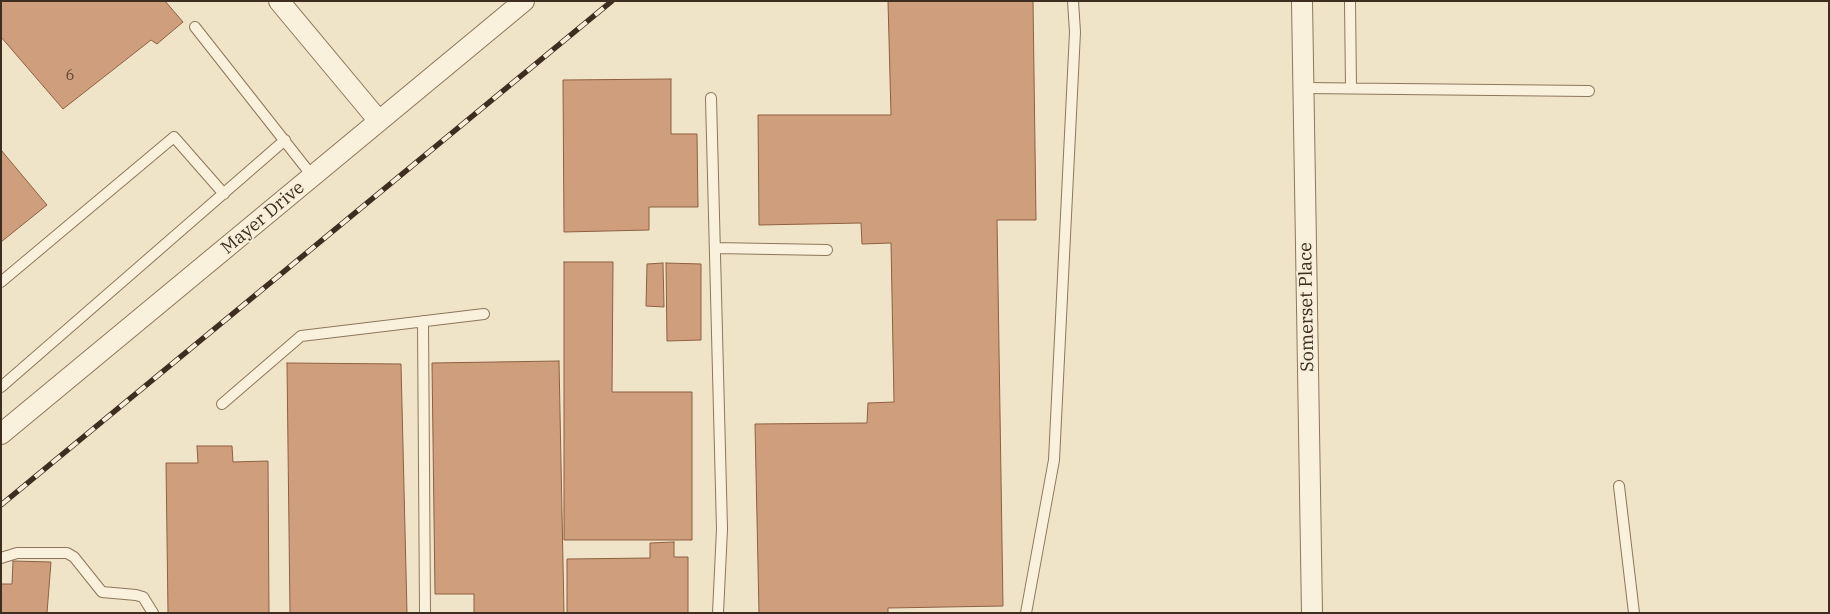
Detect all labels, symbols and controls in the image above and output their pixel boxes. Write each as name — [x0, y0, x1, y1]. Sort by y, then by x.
house number: 6 — [66, 67, 74, 85]
street label: Mayer Drive — [217, 177, 309, 259]
street label: Somerset Place — [1295, 242, 1319, 372]

